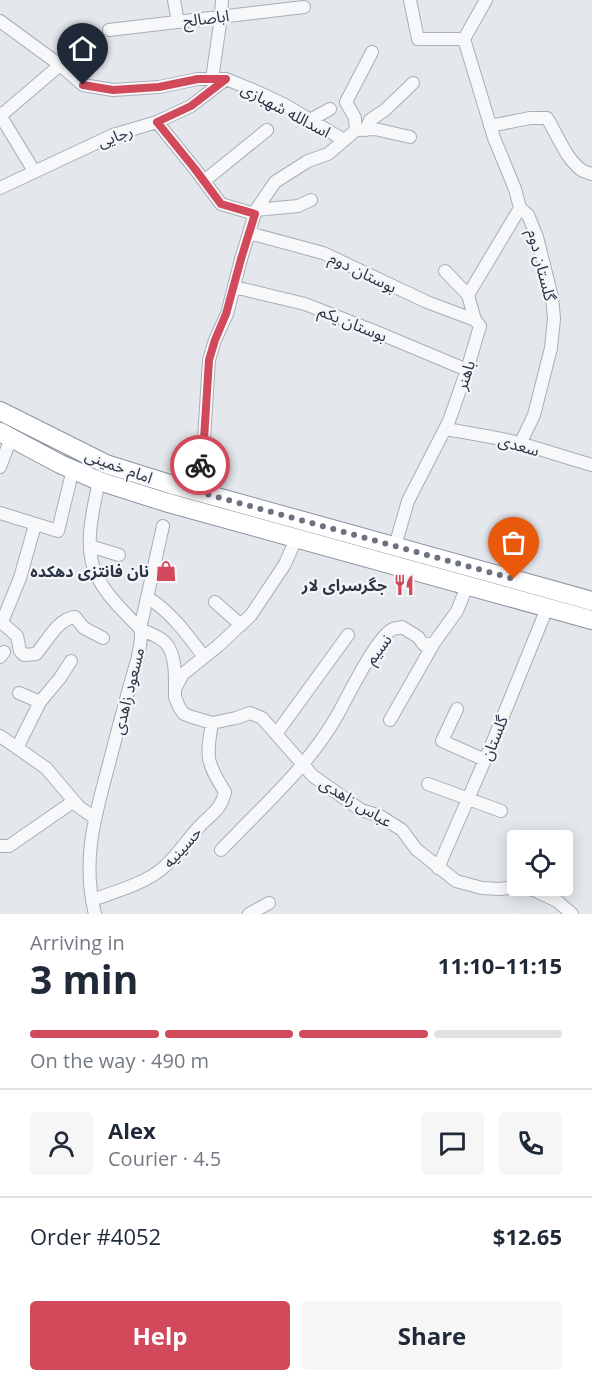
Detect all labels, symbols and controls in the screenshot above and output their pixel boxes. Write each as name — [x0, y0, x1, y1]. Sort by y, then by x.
street label: اباصالح — [182, 4, 231, 34]
pin — [57, 23, 108, 85]
icon: home — [66, 32, 99, 65]
street label: اسدالله شهبازی — [237, 77, 335, 143]
street label: رجایی — [94, 120, 136, 152]
street label: گلستان دوم — [521, 227, 562, 304]
street label: بوستان دوم — [325, 246, 400, 300]
street label: بوستان یکم — [315, 299, 391, 349]
street label: باهنر — [450, 357, 480, 394]
street label: سعدی — [496, 429, 542, 461]
courier — [170, 435, 230, 495]
street label: امام خمینی — [81, 444, 156, 490]
icon: bike — [184, 449, 217, 482]
pin — [488, 517, 539, 579]
icon: bag — [497, 526, 530, 559]
shop icon: نان فانتزی دهکده — [154, 559, 178, 583]
place label: نان فانتزی دهکده — [30, 560, 149, 582]
restaurant icon: جگرسرای لار — [392, 573, 416, 597]
place label: جگرسرای لار — [301, 574, 387, 596]
street label: نسیم — [359, 629, 398, 670]
street label: مسعود زاهدی — [107, 645, 149, 737]
street label: گلستان — [475, 712, 513, 764]
street label: عباس زاهدی — [316, 772, 396, 832]
street label: حسینیه — [158, 822, 206, 872]
map controls — [507, 830, 573, 896]
button: locate — [507, 830, 573, 896]
text: Arriving in — [30, 929, 125, 956]
text: 11:10–11:15 — [438, 950, 562, 980]
text: 3 min — [30, 952, 138, 1005]
text: On the way · 490 m — [30, 1047, 209, 1074]
button: person — [30, 1112, 93, 1175]
button: chat — [421, 1112, 484, 1175]
button: phone — [499, 1112, 562, 1175]
text: Alex — [108, 1115, 156, 1145]
text: Courier · 4.5 — [108, 1145, 221, 1172]
text: Order #4052 — [30, 1221, 161, 1251]
text: $12.65 — [493, 1221, 562, 1251]
button: Help — [30, 1301, 290, 1370]
button: Share — [302, 1301, 562, 1370]

